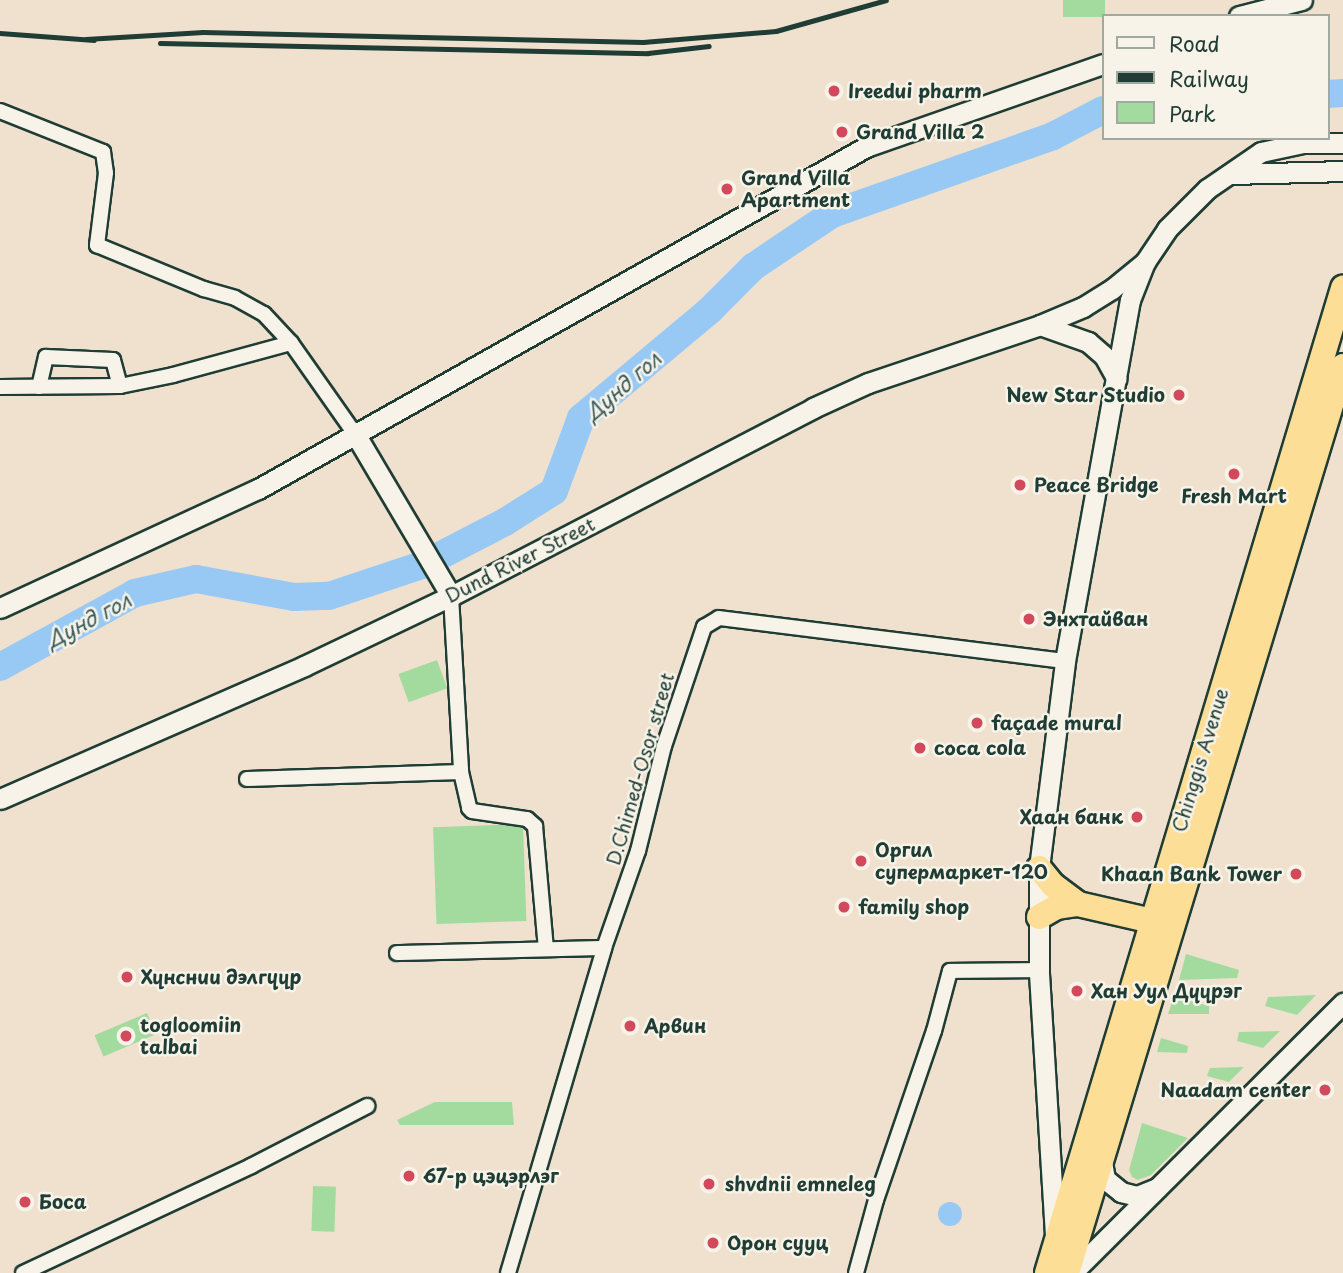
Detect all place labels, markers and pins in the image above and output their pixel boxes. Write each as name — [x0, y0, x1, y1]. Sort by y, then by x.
place label: Ireedui pharm — [848, 80, 982, 102]
marker: Ireedui pharm — [826, 83, 842, 99]
place label: Grand Villa 2 — [856, 121, 985, 143]
marker: Grand Villa 2 — [834, 124, 850, 140]
place label: Grand Villa Apartment — [741, 167, 851, 211]
marker: Grand Villa Apartment — [719, 181, 735, 197]
place label: New Star Studio — [1006, 384, 1165, 406]
marker: New Star Studio — [1171, 387, 1187, 403]
marker: Fresh Mart — [1226, 466, 1242, 482]
place label: Peace Bridge — [1034, 474, 1159, 496]
marker: Peace Bridge — [1012, 477, 1028, 493]
place label: Fresh Mart — [1181, 485, 1287, 507]
place label: Энхтайван — [1043, 608, 1148, 630]
marker: Энхтайван — [1021, 611, 1037, 627]
place label: façade mural — [991, 712, 1122, 734]
marker: façade mural — [969, 715, 985, 731]
place label: coca cola — [934, 737, 1026, 759]
marker: coca cola — [912, 740, 928, 756]
place label: Хаан банк — [1020, 806, 1123, 828]
marker: Хаан банк — [1129, 809, 1145, 825]
place label: Оргил супермаркет-120 — [875, 839, 1048, 883]
marker: Оргил супермаркет-120 — [853, 853, 869, 869]
place label: Khaan Bank Tower — [1101, 863, 1282, 885]
marker: Khaan Bank Tower — [1288, 866, 1304, 882]
place label: family shop — [858, 896, 971, 918]
marker: family shop — [836, 899, 852, 915]
place label: Хүнснии дэлгүүр — [141, 966, 302, 988]
marker: Хүнснии дэлгүүр — [119, 969, 135, 985]
place label: Хан Уул Дүүрэг — [1091, 980, 1244, 1002]
marker: Хан Уул Дүүрэг — [1069, 983, 1085, 999]
place label: togloomiin talbai — [140, 1014, 241, 1058]
place label: Арвин — [644, 1015, 706, 1037]
marker: Арвин — [622, 1018, 638, 1034]
marker: togloomiin talbai — [118, 1028, 134, 1044]
place label: Naadam center — [1160, 1079, 1311, 1101]
marker: Naadam center — [1317, 1082, 1333, 1098]
place label: 67-р цэцэрлэг — [423, 1165, 559, 1187]
marker: 67-р цэцэрлэг — [401, 1168, 417, 1184]
place label: shvdnii emneleg — [725, 1173, 876, 1195]
marker: shvdnii emneleg — [699, 1174, 719, 1194]
place label: Боса — [39, 1191, 87, 1213]
marker: Боса — [17, 1194, 33, 1210]
place label: Орон сууц — [727, 1232, 829, 1254]
marker: Орон сууц — [705, 1235, 721, 1251]

